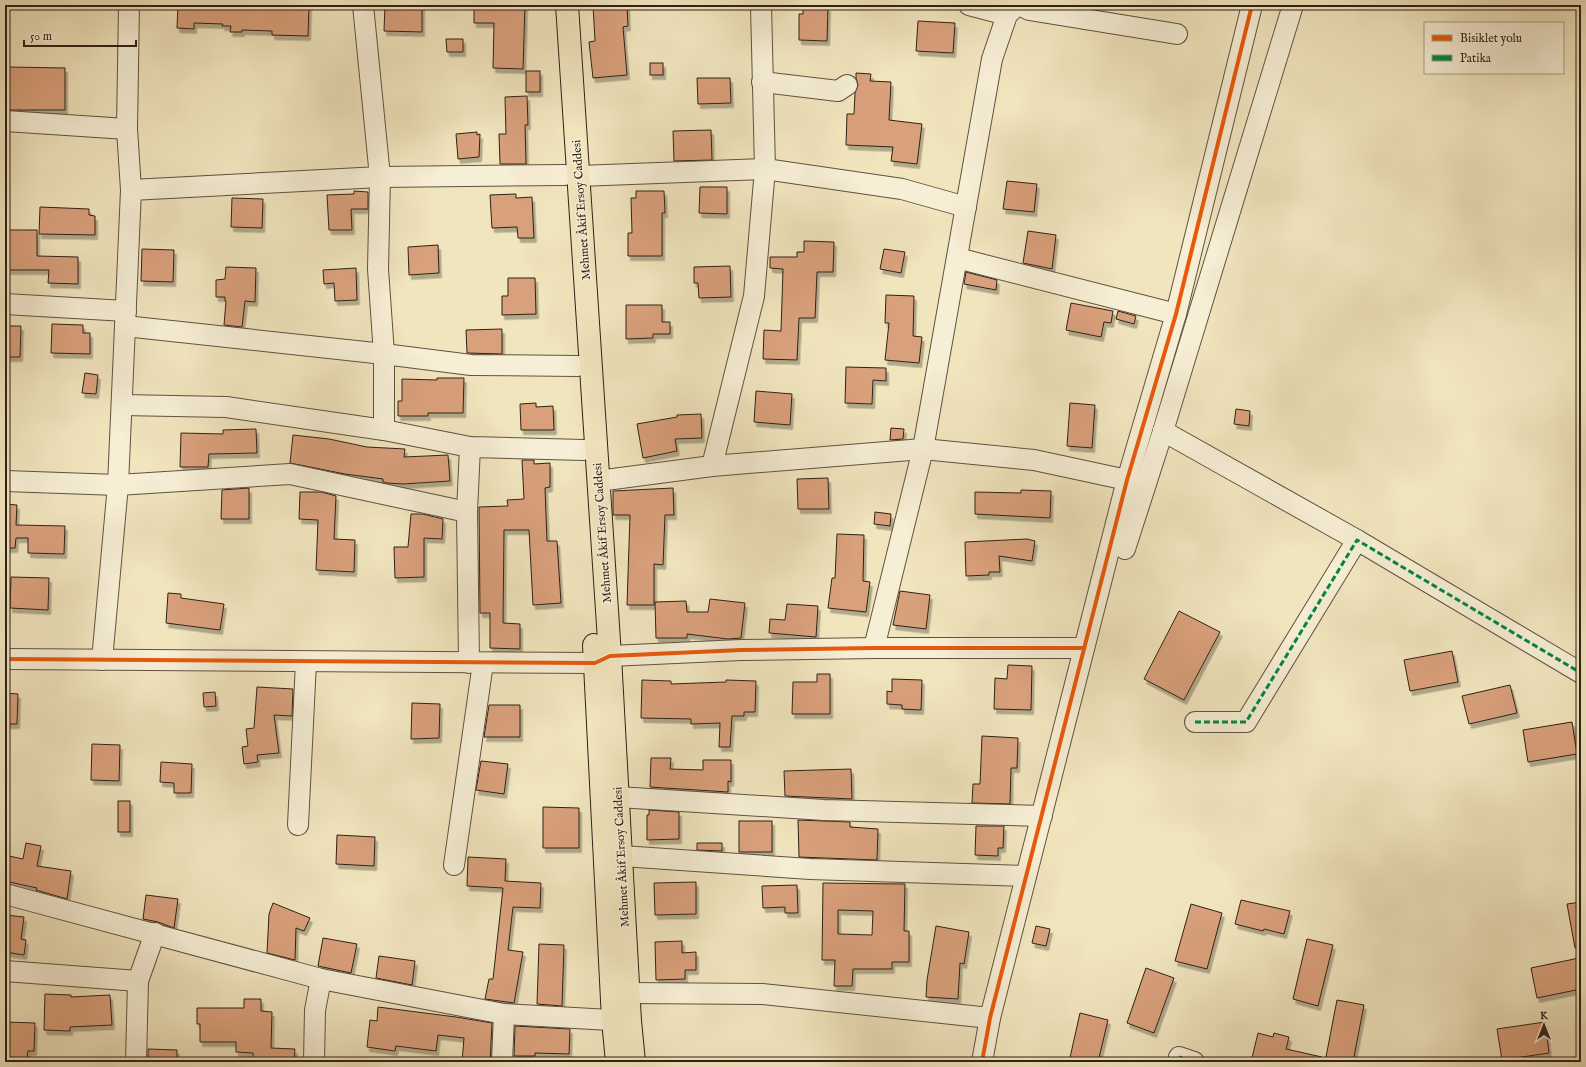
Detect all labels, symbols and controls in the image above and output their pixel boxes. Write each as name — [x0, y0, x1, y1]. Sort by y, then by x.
scale bar — [24, 22, 136, 48]
legend — [1424, 22, 1564, 74]
text: 50 m — [30, 29, 52, 44]
text: Bisiklet yolu — [1460, 31, 1522, 46]
text: Patika — [1460, 51, 1492, 66]
street label: Mehmet Âkif Ersoy Caddesi — [568, 139, 594, 281]
street label: Mehmet Âkif Ersoy Caddesi — [589, 462, 615, 604]
street label: Mehmet Âkif Ersoy Caddesi — [609, 786, 633, 928]
north arrow — [1524, 1005, 1564, 1045]
text: K — [1540, 1009, 1549, 1023]

